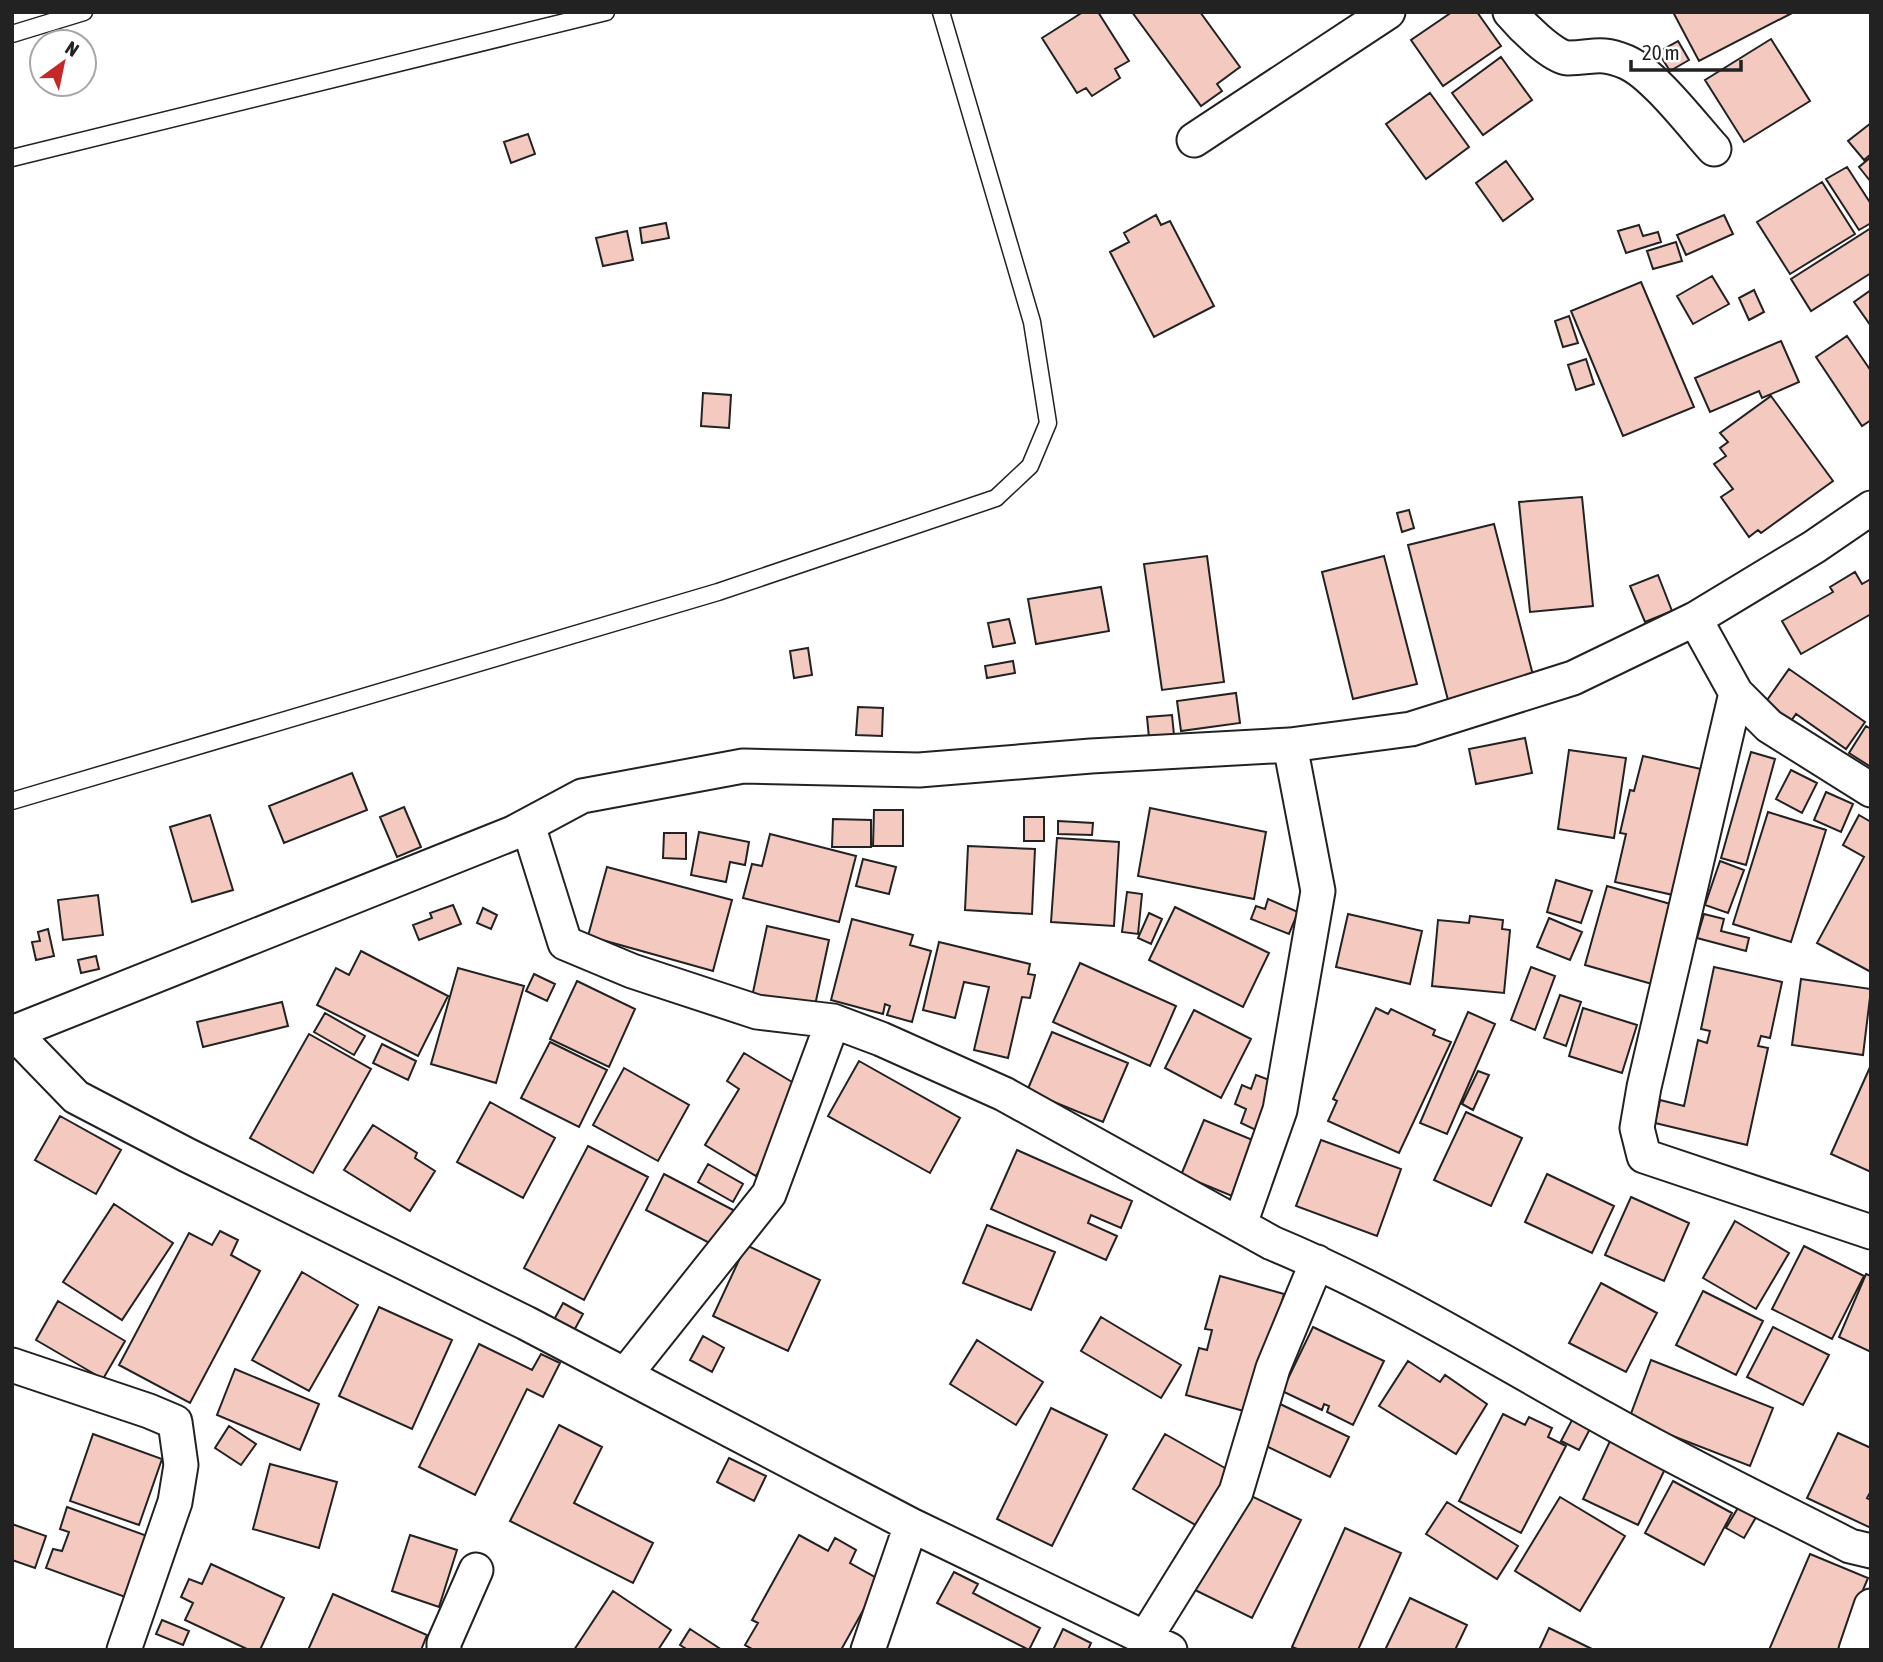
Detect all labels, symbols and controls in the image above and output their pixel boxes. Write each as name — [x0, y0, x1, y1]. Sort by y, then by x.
north arrow — [28, 28, 98, 98]
scale bar — [1631, 28, 1741, 72]
text: N — [62, 36, 83, 61]
text: 20 m — [1642, 40, 1680, 64]

